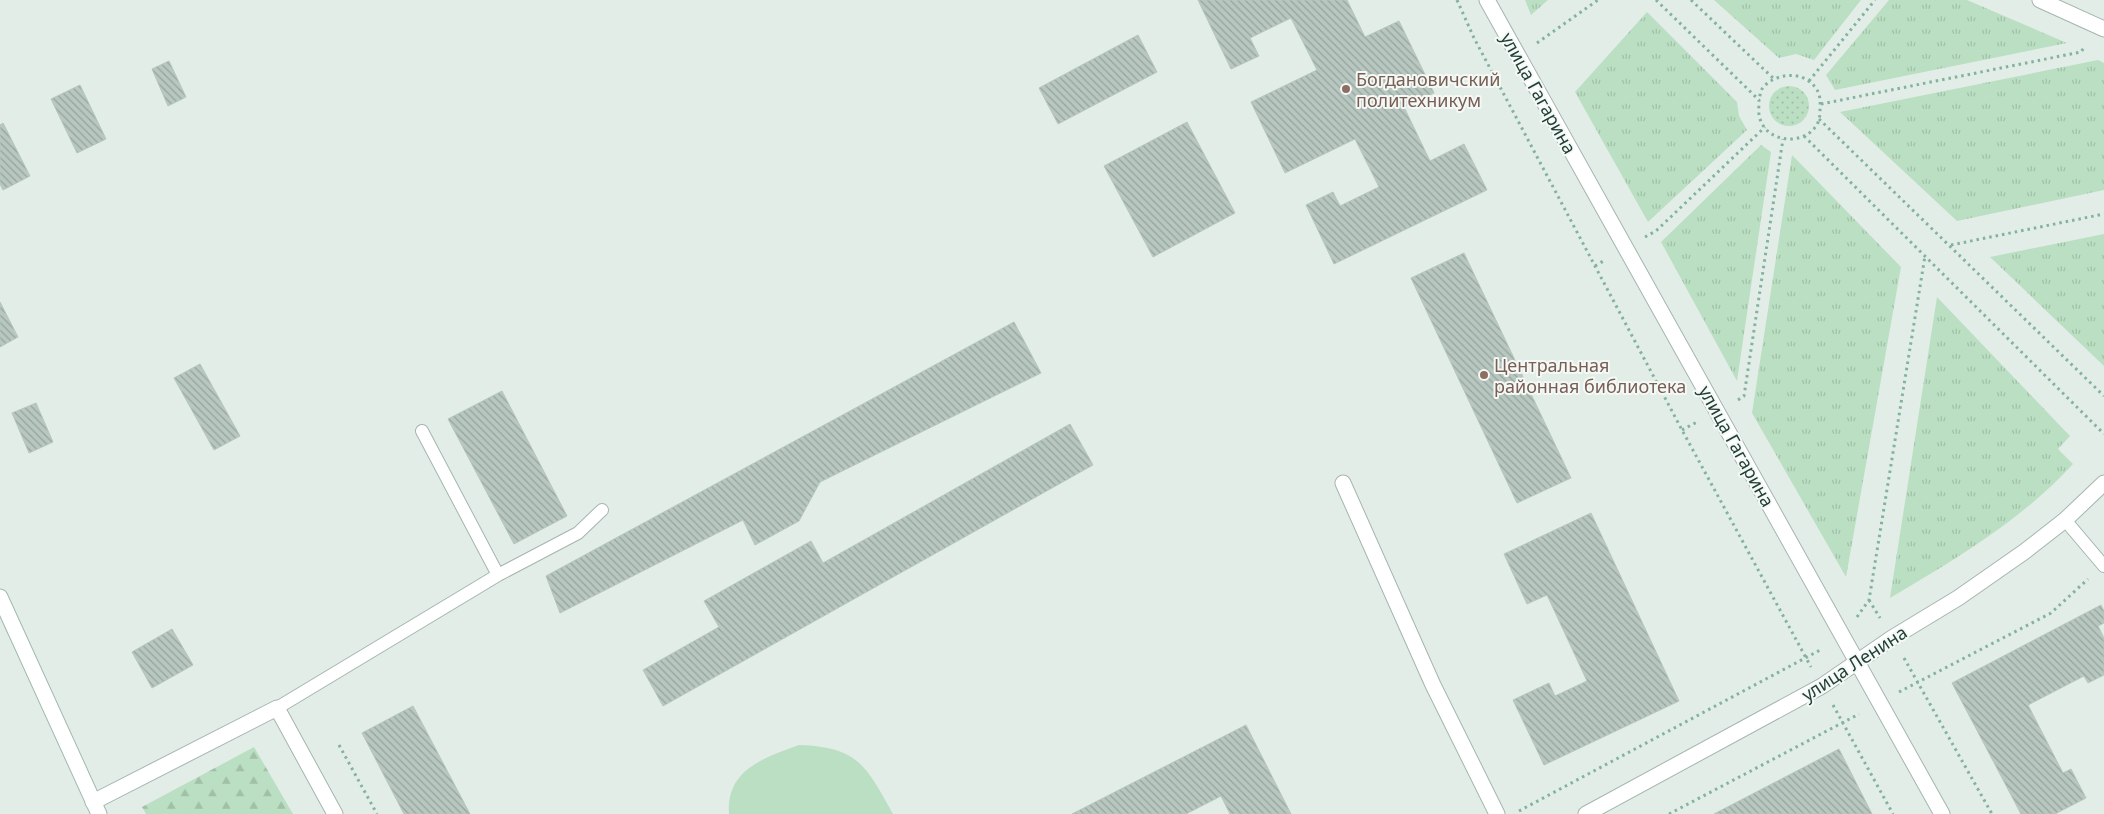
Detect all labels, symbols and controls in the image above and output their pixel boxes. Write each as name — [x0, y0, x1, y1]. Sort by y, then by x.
street label: улица Гагарина — [1496, 28, 1582, 158]
place label: Богдановичский политехникум — [1356, 67, 1500, 112]
marker: Богдановичский политехникум — [1340, 83, 1352, 95]
place label: Центральная районная библиотека — [1494, 353, 1686, 398]
marker: Центральная районная библиотека — [1478, 369, 1490, 381]
street label: улица Гагарина — [1694, 381, 1780, 511]
street label: улица Ленина — [1797, 620, 1911, 706]

